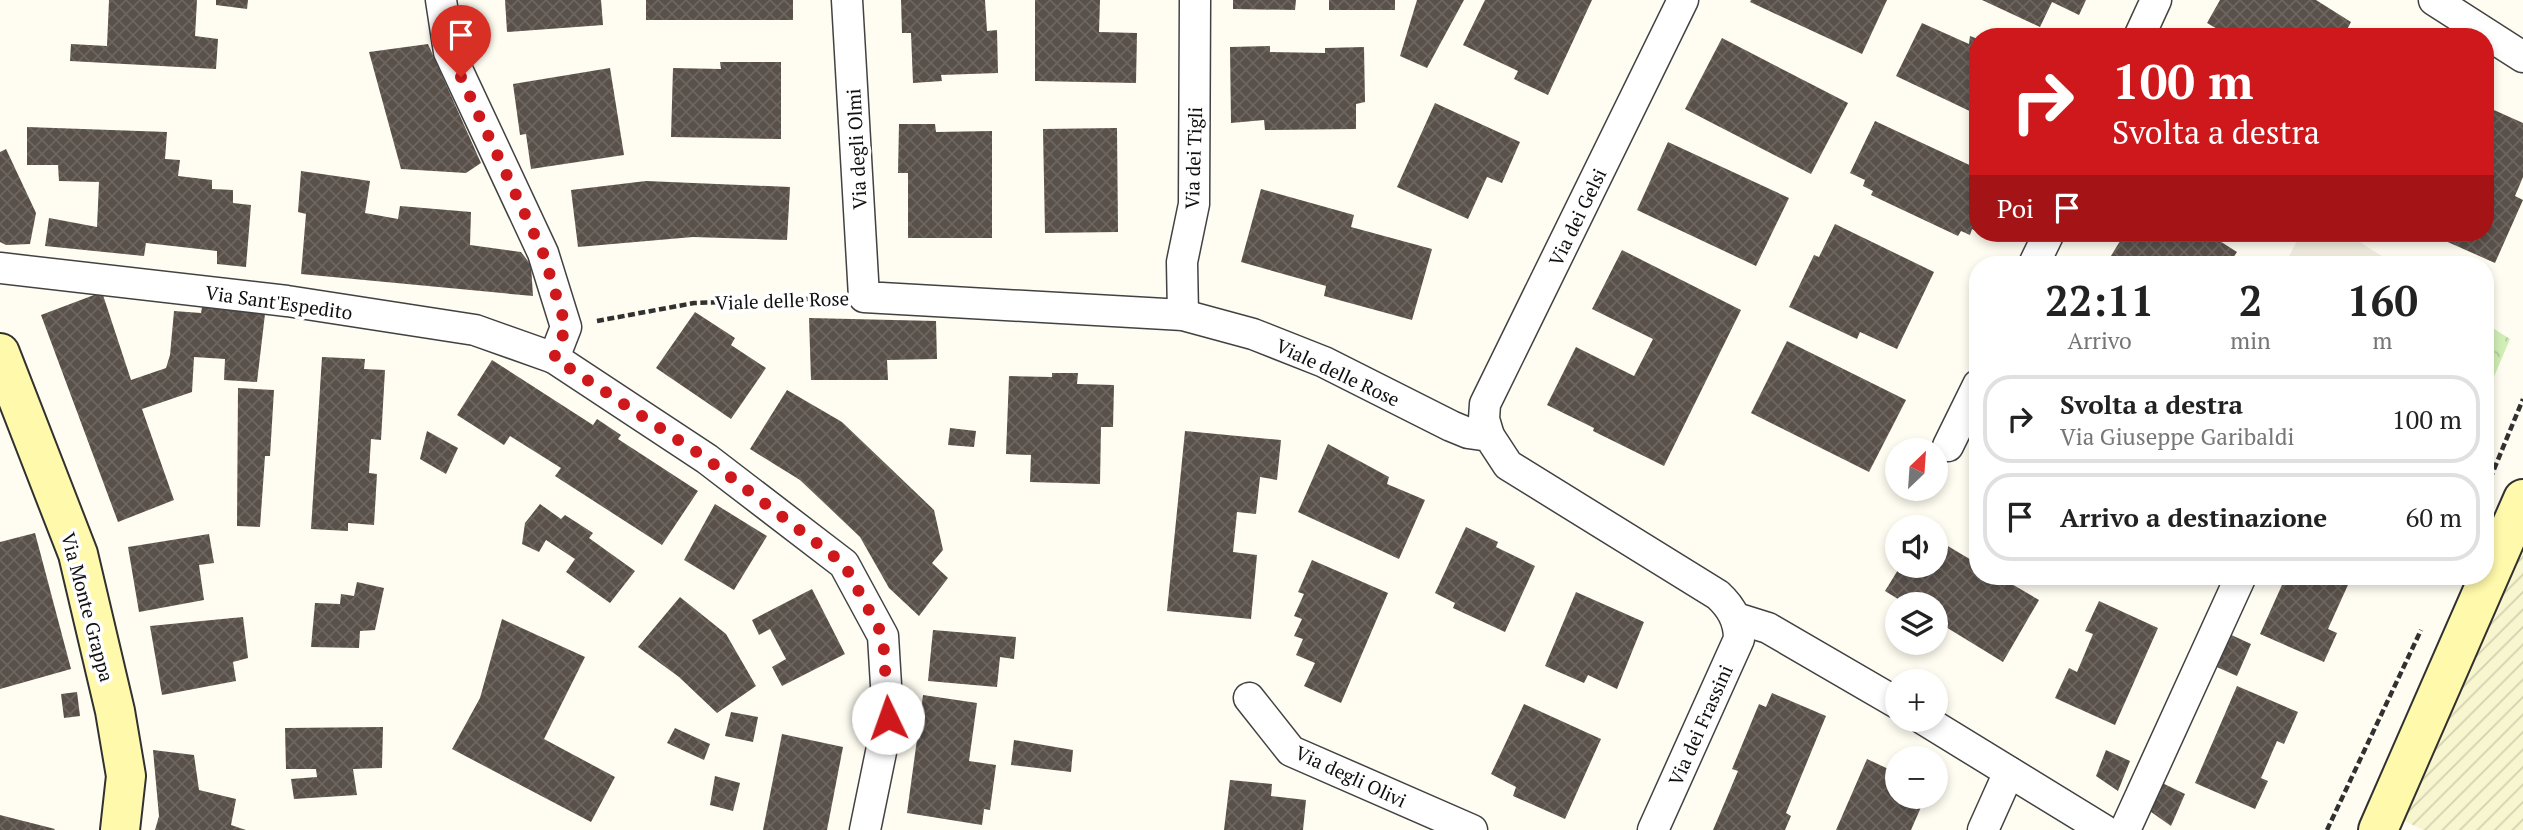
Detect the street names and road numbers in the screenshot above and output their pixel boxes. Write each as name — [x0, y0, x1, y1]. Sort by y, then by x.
street label: Via degli Olmi — [840, 88, 872, 210]
street label: Via dei Tigli — [1179, 106, 1207, 210]
street label: Via dei Gelsi — [1543, 164, 1611, 270]
street label: Via Sant'Espedito — [204, 279, 354, 325]
street label: Viale delle Rose — [715, 285, 849, 315]
street label: Viale delle Rose — [1272, 332, 1404, 412]
street label: Via Monte Grappa — [56, 530, 120, 685]
street label: Via dei Frassini — [1662, 661, 1738, 789]
street label: Via degli Olivi — [1291, 739, 1411, 813]

